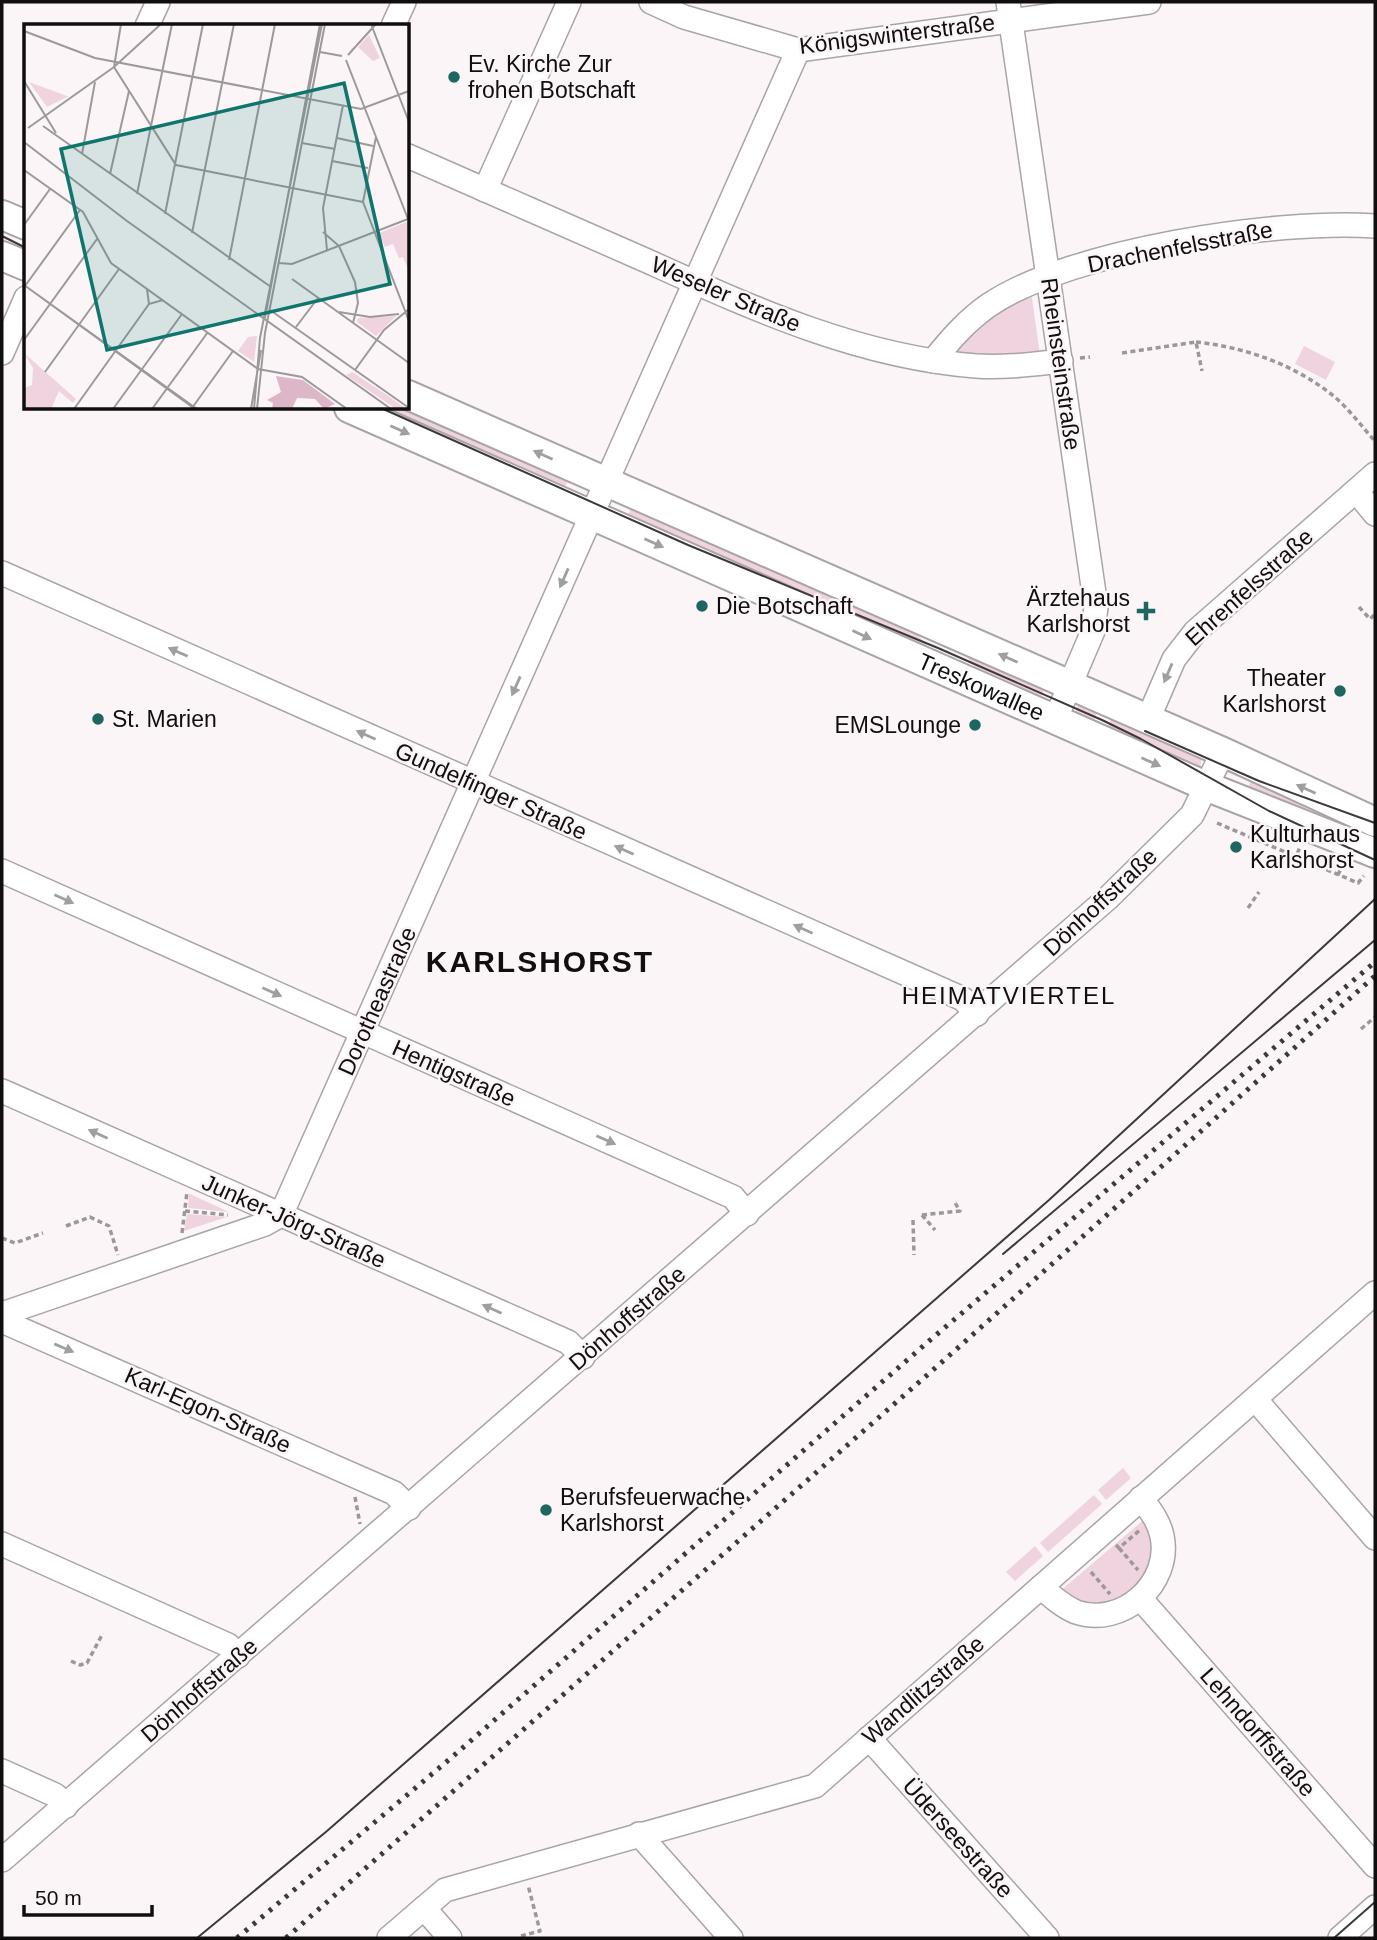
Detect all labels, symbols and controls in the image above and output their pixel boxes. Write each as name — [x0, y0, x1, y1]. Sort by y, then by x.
street label: Königswinterstraße — [798, 9, 996, 59]
inset map — [24, 24, 410, 410]
place label: Ev. Kirche Zur frohen Botschaft — [468, 51, 636, 103]
marker: Ev. Kirche Zur frohen Botschaft — [446, 69, 462, 85]
street label: Drachenfelsstraße — [1085, 216, 1275, 278]
street label: Weseler Straße — [648, 251, 804, 337]
street label: Rheinsteinstraße — [1036, 276, 1086, 452]
one-way arrow — [390, 424, 410, 436]
one-way arrow — [533, 449, 553, 461]
street label: Ehrenfelsstraße — [1180, 523, 1318, 651]
one-way arrow — [644, 537, 664, 549]
one-way arrow — [558, 568, 570, 588]
place label: Ärztehaus Karlshorst — [1026, 585, 1131, 637]
place label: Die Botschaft — [716, 593, 853, 619]
marker: Die Botschaft — [694, 598, 710, 614]
marker: Ärztehaus Karlshorst — [1136, 601, 1156, 621]
one-way arrow — [852, 629, 872, 641]
one-way arrow — [168, 646, 188, 658]
street label: Treskowallee — [914, 648, 1048, 726]
one-way arrow — [998, 652, 1018, 664]
one-way arrow — [1162, 663, 1173, 684]
place label: Theater Karlshorst — [1222, 665, 1327, 717]
one-way arrow — [510, 676, 522, 696]
marker: Theater Karlshorst — [1332, 683, 1348, 699]
place label: St. Marien — [112, 706, 217, 732]
marker: St. Marien — [90, 711, 106, 727]
place label: EMSLounge — [834, 712, 961, 738]
marker: EMSLounge — [967, 717, 983, 733]
one-way arrow — [356, 729, 376, 741]
street label: Gundelfinger Straße — [391, 737, 591, 845]
one-way arrow — [1141, 756, 1161, 768]
one-way arrow — [1295, 783, 1316, 794]
place label: Kulturhaus Karlshorst — [1250, 821, 1360, 873]
marker: Kulturhaus Karlshorst — [1228, 839, 1244, 855]
street label: Dönhoffstraße — [1038, 843, 1162, 961]
one-way arrow — [614, 844, 634, 856]
one-way arrow — [54, 893, 74, 905]
street label: Dorotheastraße — [333, 923, 421, 1079]
one-way arrow — [793, 923, 813, 935]
district label: KARLSHORST — [426, 945, 654, 978]
district label: HEIMATVIERTEL — [902, 982, 1116, 1009]
one-way arrow — [262, 986, 282, 998]
street label: Hentigstraße — [389, 1034, 519, 1112]
one-way arrow — [88, 1128, 109, 1139]
one-way arrow — [595, 1135, 616, 1146]
street label: Junker-Jörg-Straße — [198, 1169, 390, 1273]
street label: Dönhoffstraße — [564, 1261, 690, 1375]
one-way arrow — [481, 1303, 502, 1314]
one-way arrow — [54, 1342, 75, 1353]
street label: Karl-Egon-Straße — [121, 1362, 295, 1458]
place label: Berufsfeuerwache Karlshorst — [560, 1484, 745, 1536]
marker: Berufsfeuerwache Karlshorst — [538, 1502, 554, 1518]
street label: Wandlitzstraße — [857, 1630, 989, 1750]
street label: Dönhoffstraße — [136, 1633, 262, 1747]
street label: Lehndorffstraße — [1195, 1662, 1321, 1802]
street label: Üderseestraße — [897, 1773, 1019, 1903]
scale bar — [24, 1874, 152, 1918]
text: 50 m — [35, 1886, 82, 1909]

